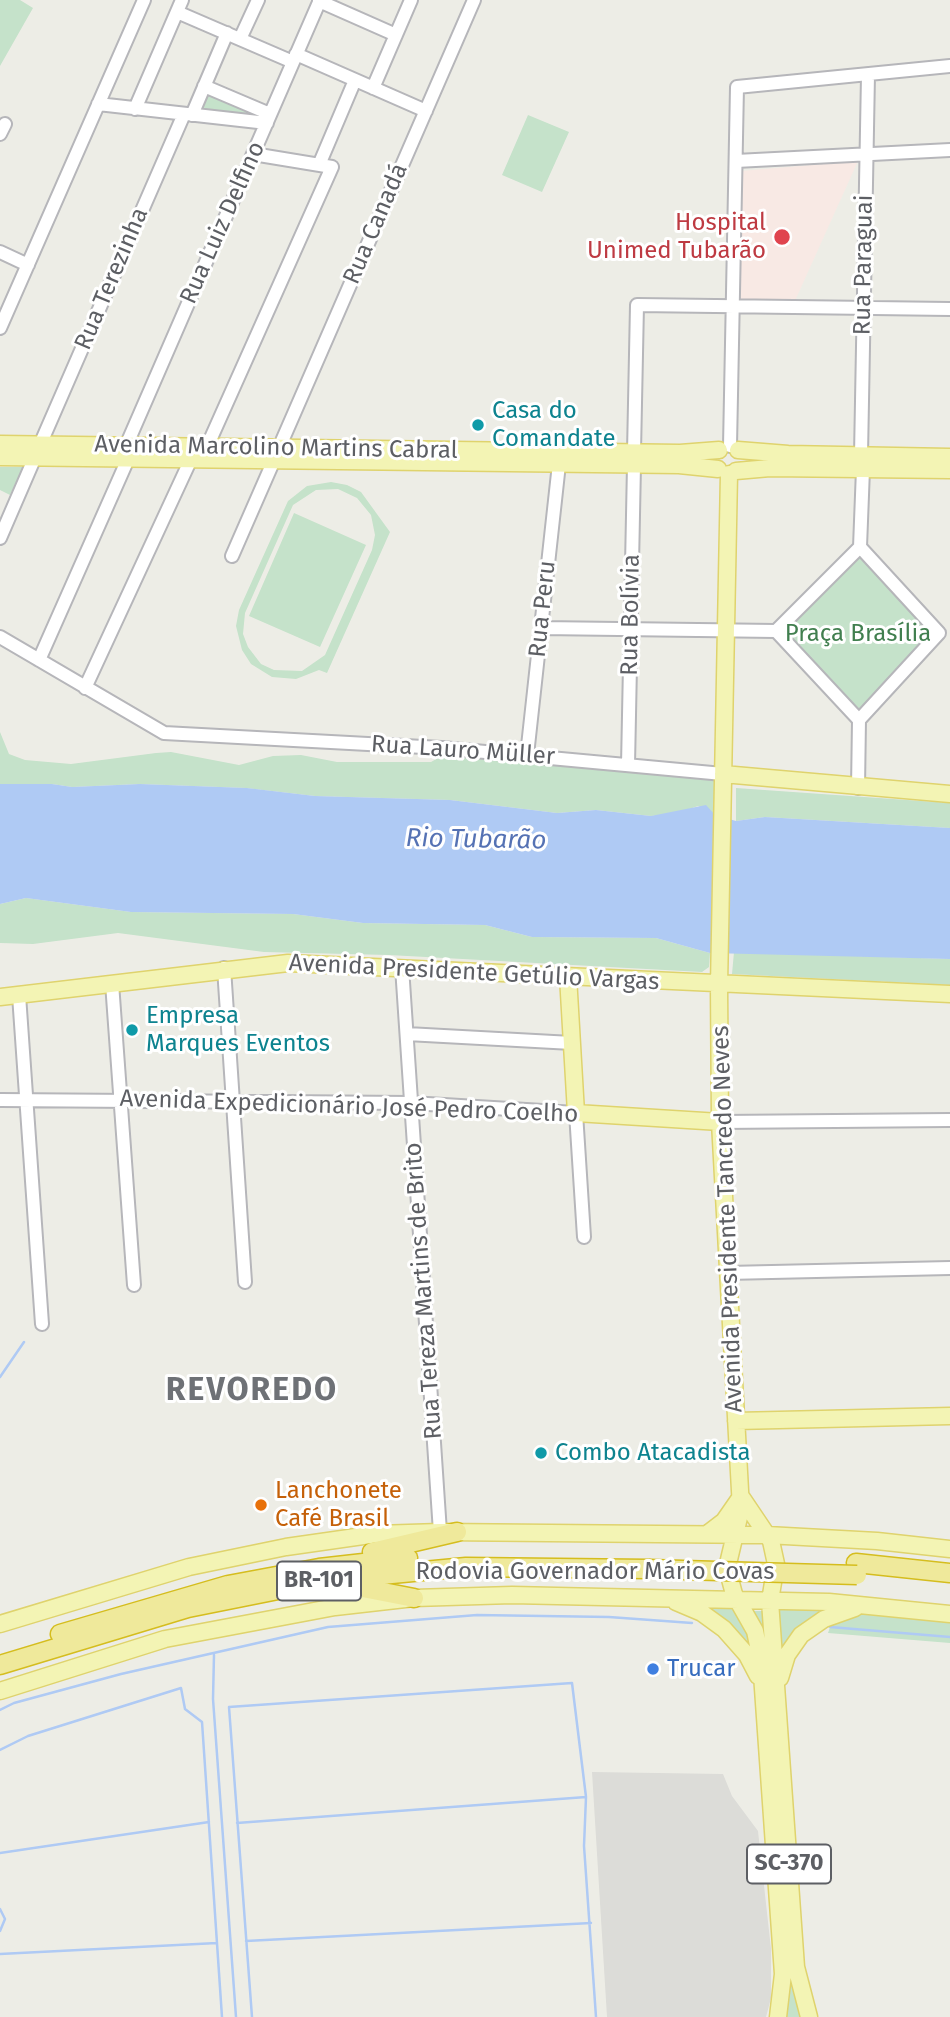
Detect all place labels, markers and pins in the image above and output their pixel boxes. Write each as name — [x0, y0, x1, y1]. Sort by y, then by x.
place label: Hospital Unimed Tubarão — [587, 209, 766, 265]
marker: Hospital Unimed Tubarão — [772, 227, 792, 247]
place label: Casa do Comandate — [492, 397, 615, 453]
marker: Casa do Comandate — [470, 417, 486, 433]
place label: Empresa Marques Eventos — [146, 1002, 330, 1058]
marker: Empresa Marques Eventos — [124, 1022, 140, 1038]
place label: Combo Atacadista — [555, 1439, 751, 1467]
marker: Combo Atacadista — [533, 1445, 549, 1461]
place label: Lanchonete Café Brasil — [275, 1477, 402, 1533]
marker: Lanchonete Café Brasil — [253, 1497, 269, 1513]
place label: Trucar — [667, 1655, 735, 1683]
marker: Trucar — [645, 1661, 661, 1677]

